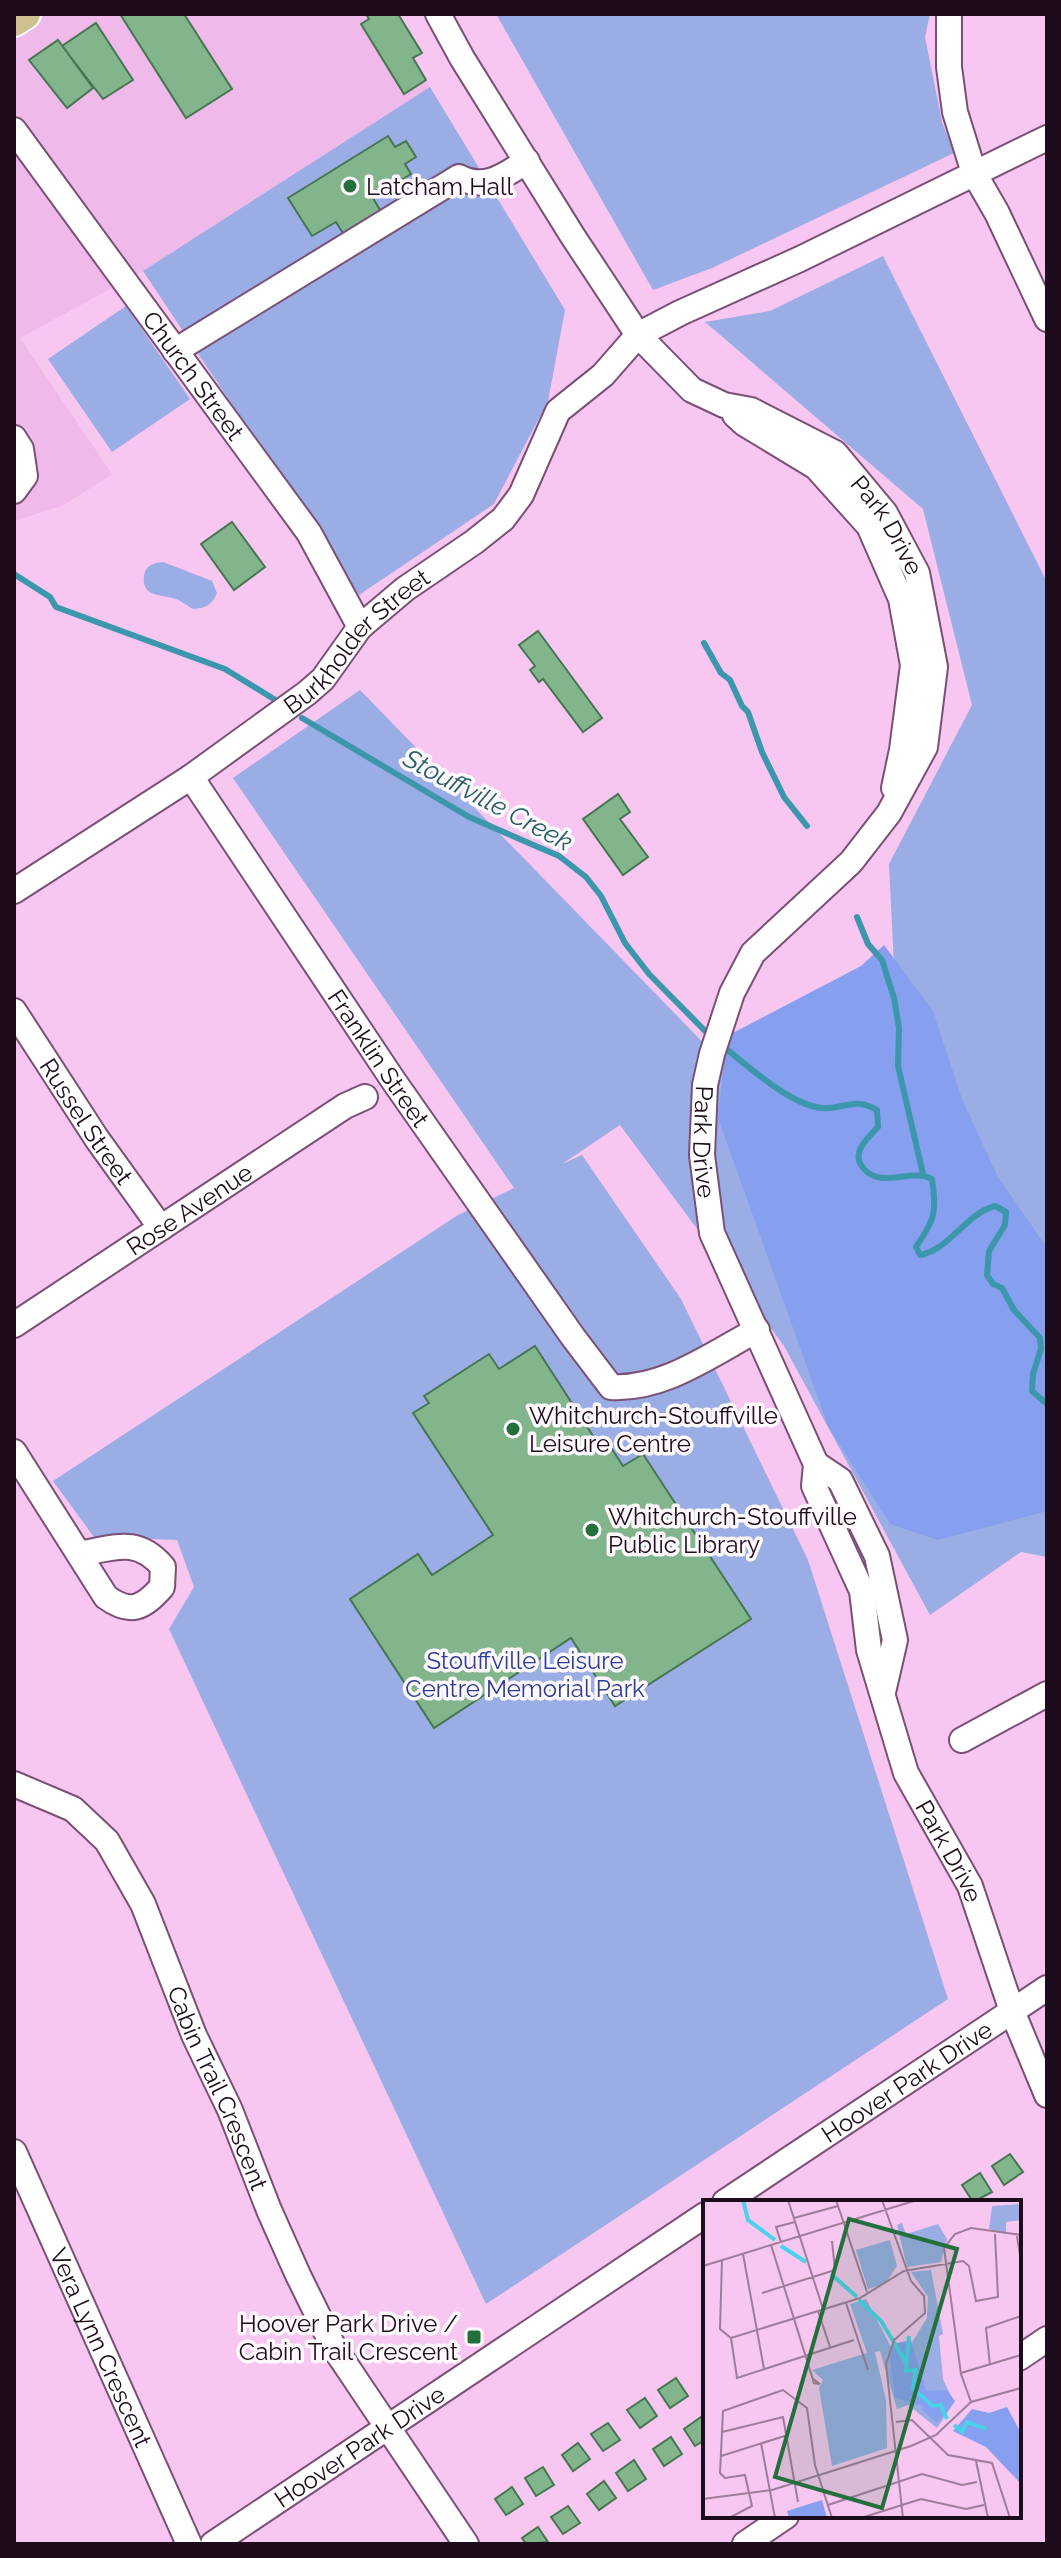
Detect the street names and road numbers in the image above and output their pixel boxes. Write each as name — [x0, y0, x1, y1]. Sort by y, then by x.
street label: Church Street — [137, 305, 250, 445]
street label: Park Drive — [845, 469, 930, 579]
street label: Burkholder Street — [278, 562, 435, 720]
street label: Franklin Street — [322, 984, 436, 1132]
street label: Russel Street — [34, 1053, 139, 1190]
street label: Park Drive — [687, 1085, 722, 1200]
street label: Rose Avenue — [121, 1157, 258, 1261]
street label: Park Drive — [910, 1795, 989, 1906]
street label: Cabin Trail Crescent — [162, 1982, 274, 2194]
street label: Hoover Park Drive — [816, 2014, 997, 2148]
street label: Vera Lynn Crescent — [44, 2243, 158, 2451]
street label: Hoover Park Drive — [269, 2379, 450, 2513]

